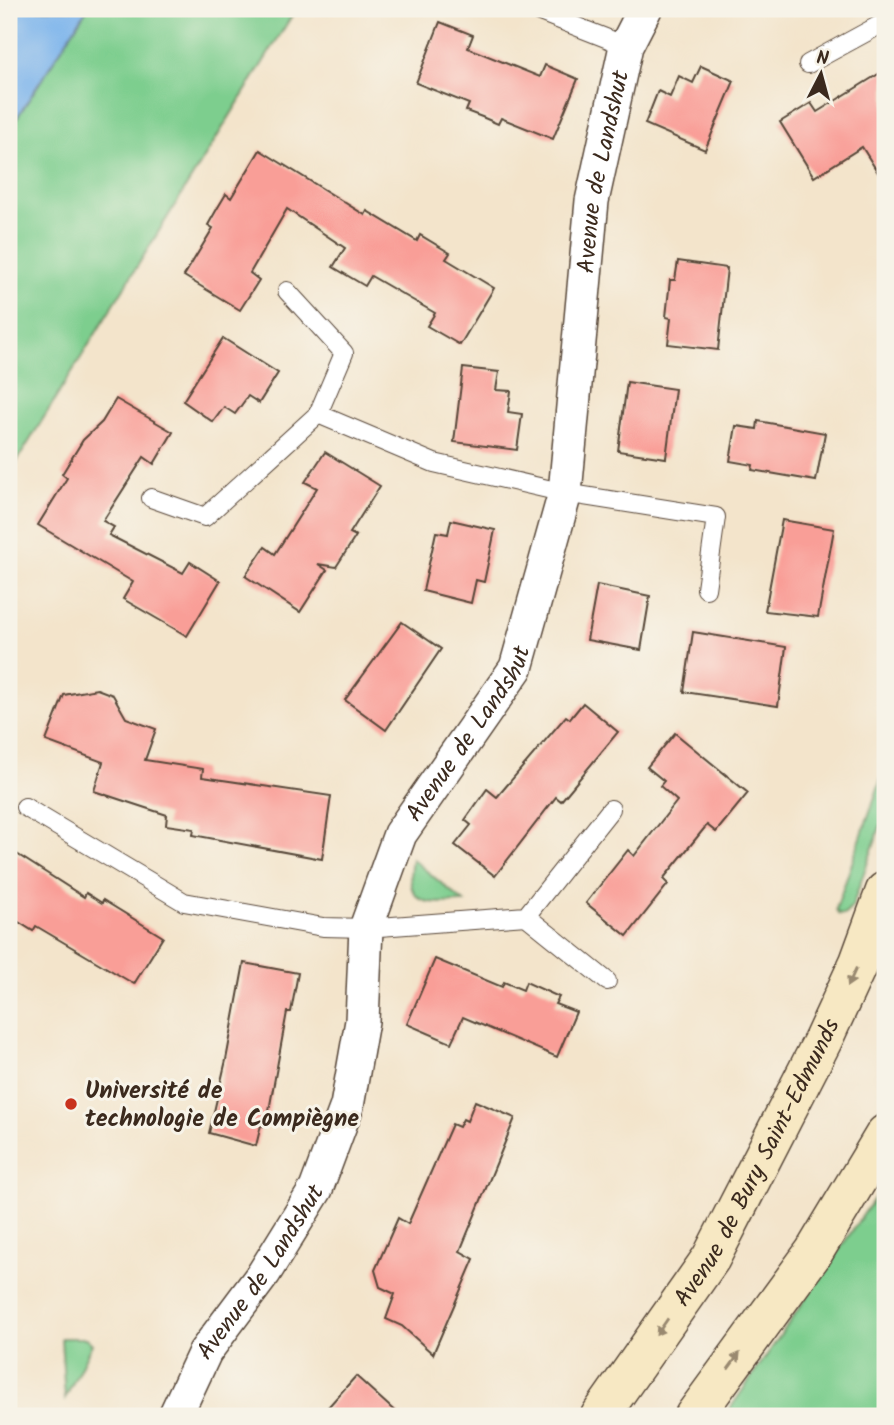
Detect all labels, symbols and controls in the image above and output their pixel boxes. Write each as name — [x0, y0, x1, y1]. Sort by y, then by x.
north arrow — [786, 38, 856, 108]
text: N — [815, 44, 830, 75]
street label: Avenue de Landshut — [567, 66, 641, 275]
street label: Avenue de Landshut — [396, 641, 542, 830]
one-way arrow — [846, 967, 858, 987]
street label: Avenue de Bury Saint-Edmunds — [664, 1012, 851, 1316]
place label: Université de technologie de Compiègne — [85, 1072, 359, 1139]
marker: Université de technologie de Compiègne — [63, 1096, 79, 1112]
street label: Avenue de Landshut — [187, 1177, 336, 1369]
one-way arrow — [655, 1318, 669, 1336]
one-way arrow — [727, 1352, 741, 1370]

